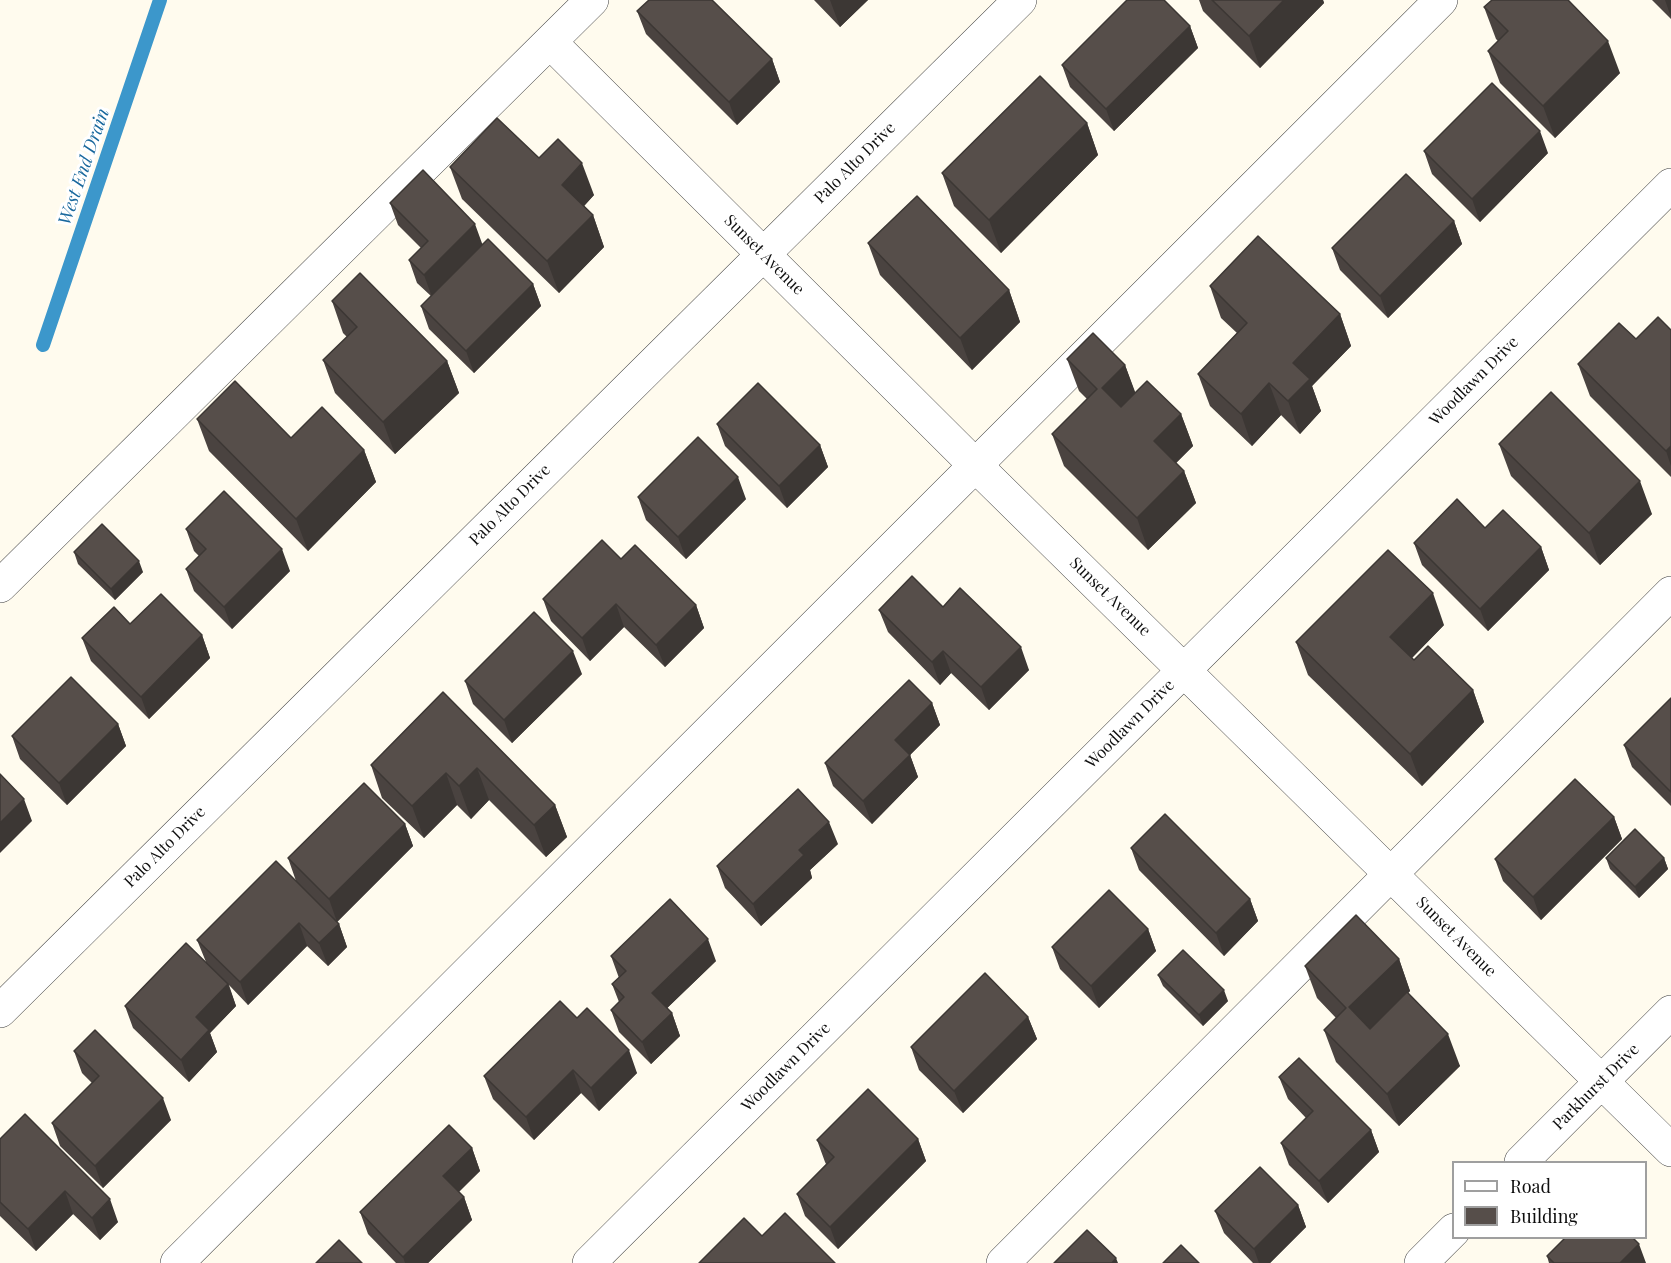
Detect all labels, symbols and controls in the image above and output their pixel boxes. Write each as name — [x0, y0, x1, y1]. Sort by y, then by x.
water label: West End Drain — [54, 106, 114, 228]
street label: Palo Alto Drive — [811, 119, 899, 207]
street label: Sunset Avenue — [720, 211, 808, 299]
street label: Woodlawn Drive — [1426, 333, 1522, 429]
street label: Palo Alto Drive — [466, 461, 554, 549]
street label: Sunset Avenue — [1065, 554, 1155, 640]
street label: Woodlawn Drive — [1082, 676, 1178, 772]
street label: Palo Alto Drive — [121, 803, 209, 891]
street label: Sunset Avenue — [1412, 893, 1500, 981]
street label: Woodlawn Drive — [738, 1019, 834, 1115]
street label: Parkhurst Drive — [1549, 1040, 1643, 1134]
legend — [1452, 1161, 1647, 1239]
text: Road — [1510, 1174, 1551, 1198]
text: Building — [1510, 1204, 1578, 1228]

